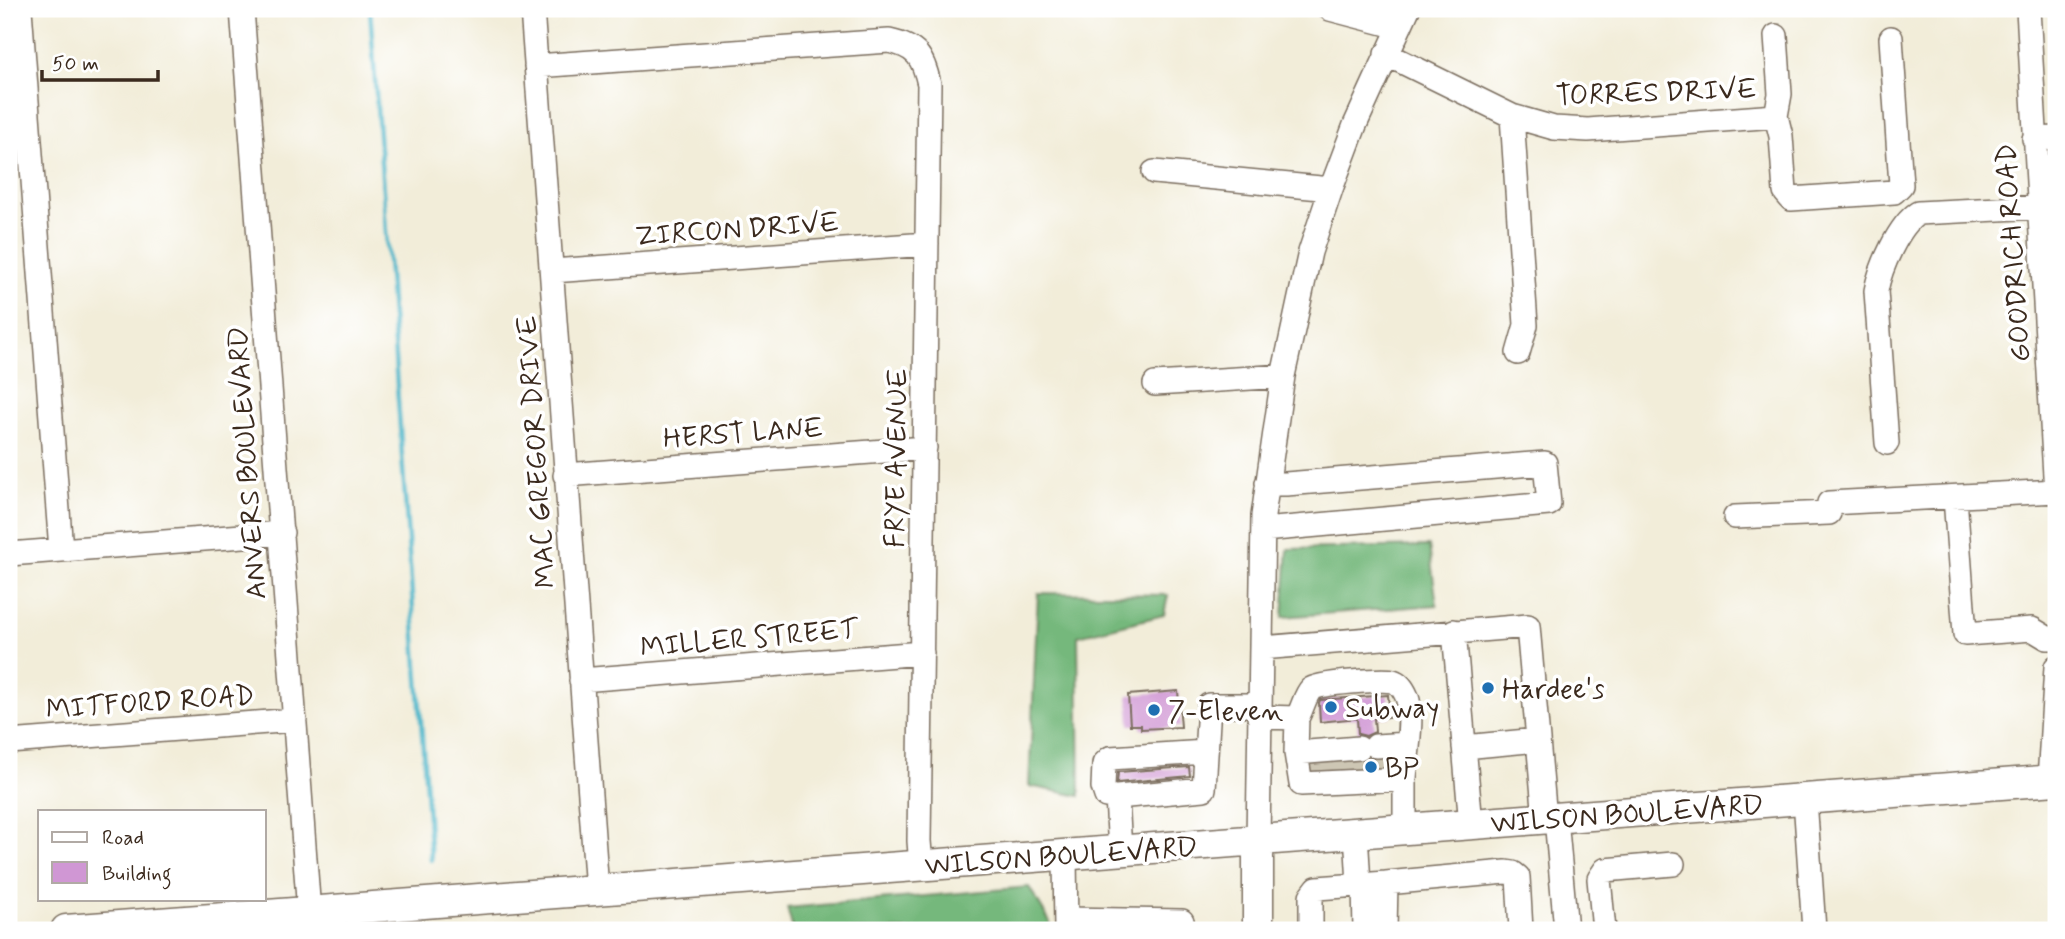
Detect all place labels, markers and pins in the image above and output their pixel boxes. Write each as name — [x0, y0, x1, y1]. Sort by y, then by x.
place label: Hardee's — [1502, 672, 1605, 709]
marker: Hardee's — [1480, 680, 1496, 696]
place label: Subway — [1345, 691, 1439, 728]
place label: 7-Eleven — [1168, 694, 1283, 731]
marker: Subway — [1323, 699, 1339, 715]
marker: 7-Eleven — [1146, 702, 1162, 718]
place label: BP — [1385, 751, 1419, 788]
marker: BP — [1363, 759, 1379, 775]

